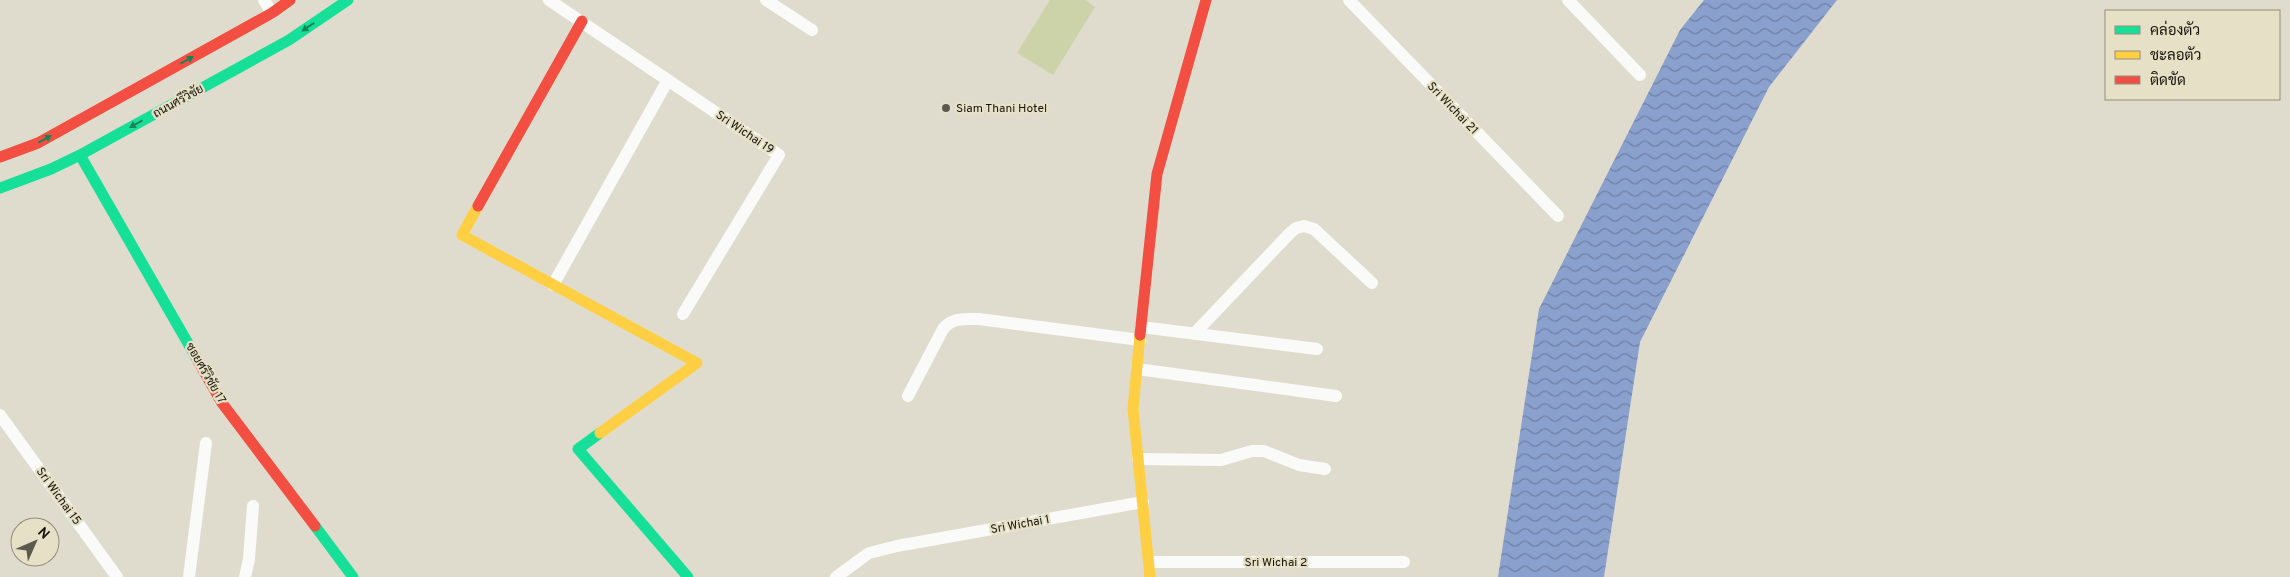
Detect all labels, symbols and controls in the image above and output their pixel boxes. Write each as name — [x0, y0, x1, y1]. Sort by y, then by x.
legend — [2105, 10, 2280, 100]
text: คล่องตัว — [2150, 20, 2200, 41]
one-way arrow — [301, 22, 315, 32]
text: ชะลอตัว — [2150, 46, 2201, 66]
one-way arrow — [180, 56, 194, 64]
text: ติดขัด — [2150, 71, 2186, 91]
street label: Sri Wichai 21 — [1423, 79, 1481, 138]
street label: ถนนศรีวิชัย — [150, 81, 207, 122]
place label: Siam Thani Hotel — [956, 101, 1047, 117]
marker: Siam Thani Hotel — [940, 102, 952, 114]
street label: Sri Wichai 19 — [712, 107, 777, 158]
one-way arrow — [129, 120, 143, 129]
one-way arrow — [38, 135, 52, 143]
street label: ซอยศรีวิชัย 17 — [181, 340, 230, 407]
street label: Sri Wichai 15 — [32, 465, 84, 529]
street label: Sri Wichai 1 — [989, 512, 1051, 538]
north arrow — [10, 517, 60, 567]
text: N — [34, 524, 53, 543]
street label: Sri Wichai 2 — [1245, 555, 1307, 571]

